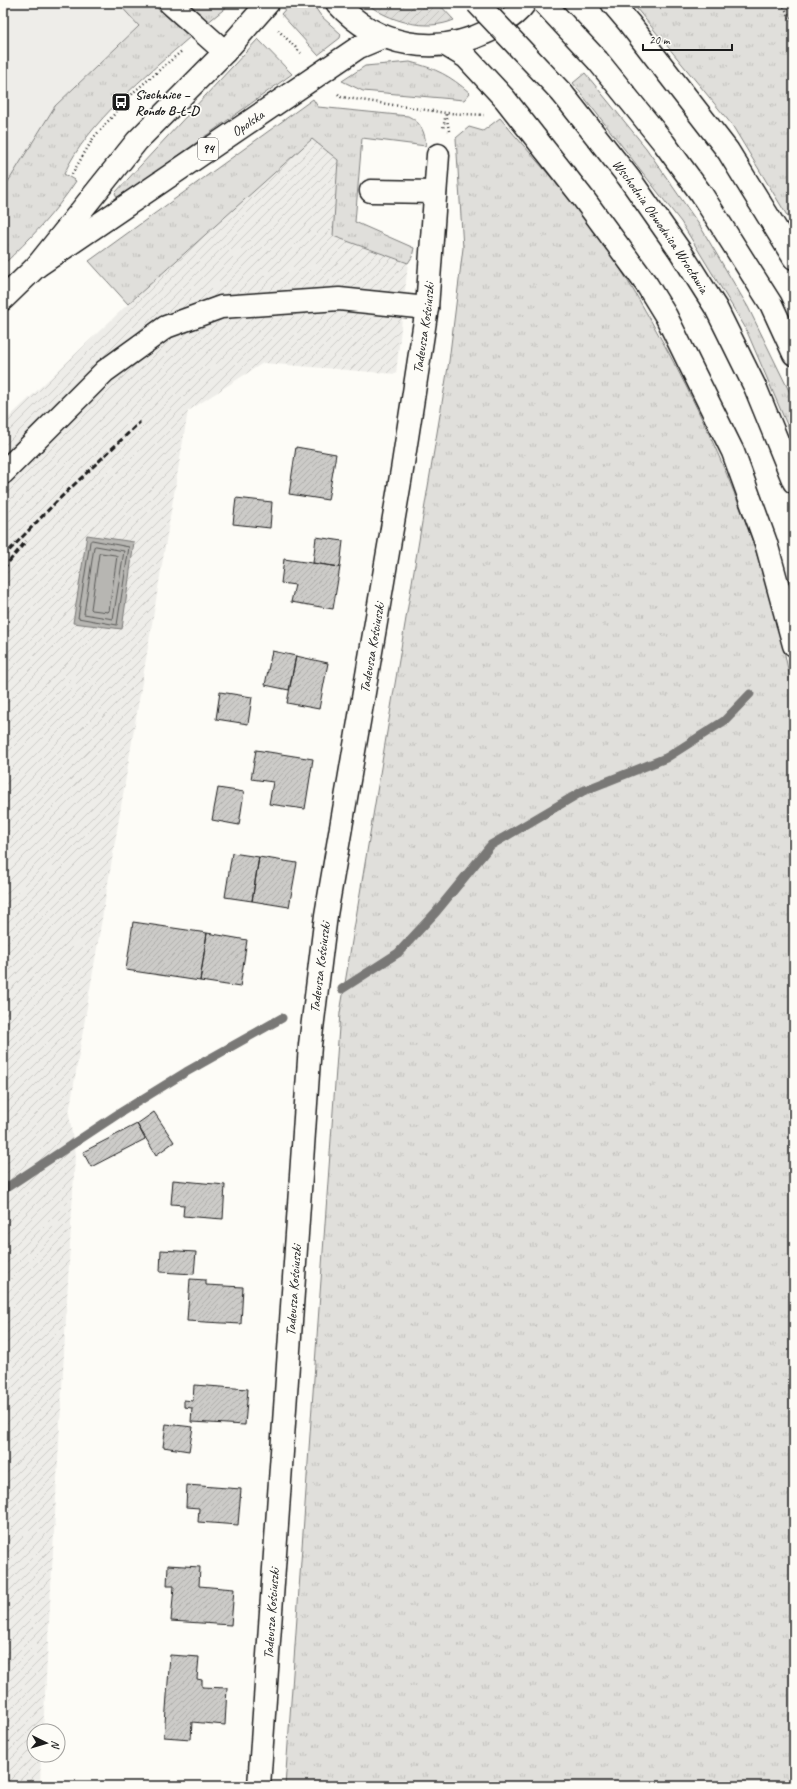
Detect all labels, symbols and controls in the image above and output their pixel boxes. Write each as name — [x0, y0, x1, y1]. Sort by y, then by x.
scale bar — [643, 26, 732, 52]
text: 20 m — [649, 32, 671, 48]
place label: Siechnice – Rondo B-Ł-D — [135, 86, 200, 119]
bus stop icon: Siechnice – Rondo B-Ł-D — [110, 91, 132, 113]
street label: Opolska — [228, 105, 268, 140]
road number: 94 — [198, 138, 218, 160]
street label: Wschodnia Obwodnica Wrocławia — [609, 156, 714, 297]
street label: Tadeusza Kościuszki — [409, 280, 437, 374]
street label: Tadeusza Kościuszki — [356, 599, 388, 694]
street label: Tadeusza Kościuszki — [306, 919, 334, 1014]
street label: Tadeusza Kościuszki — [282, 1242, 305, 1336]
street label: Tadeusza Kościuszki — [259, 1565, 283, 1659]
north arrow — [26, 1723, 66, 1763]
text: N — [49, 1740, 63, 1750]

